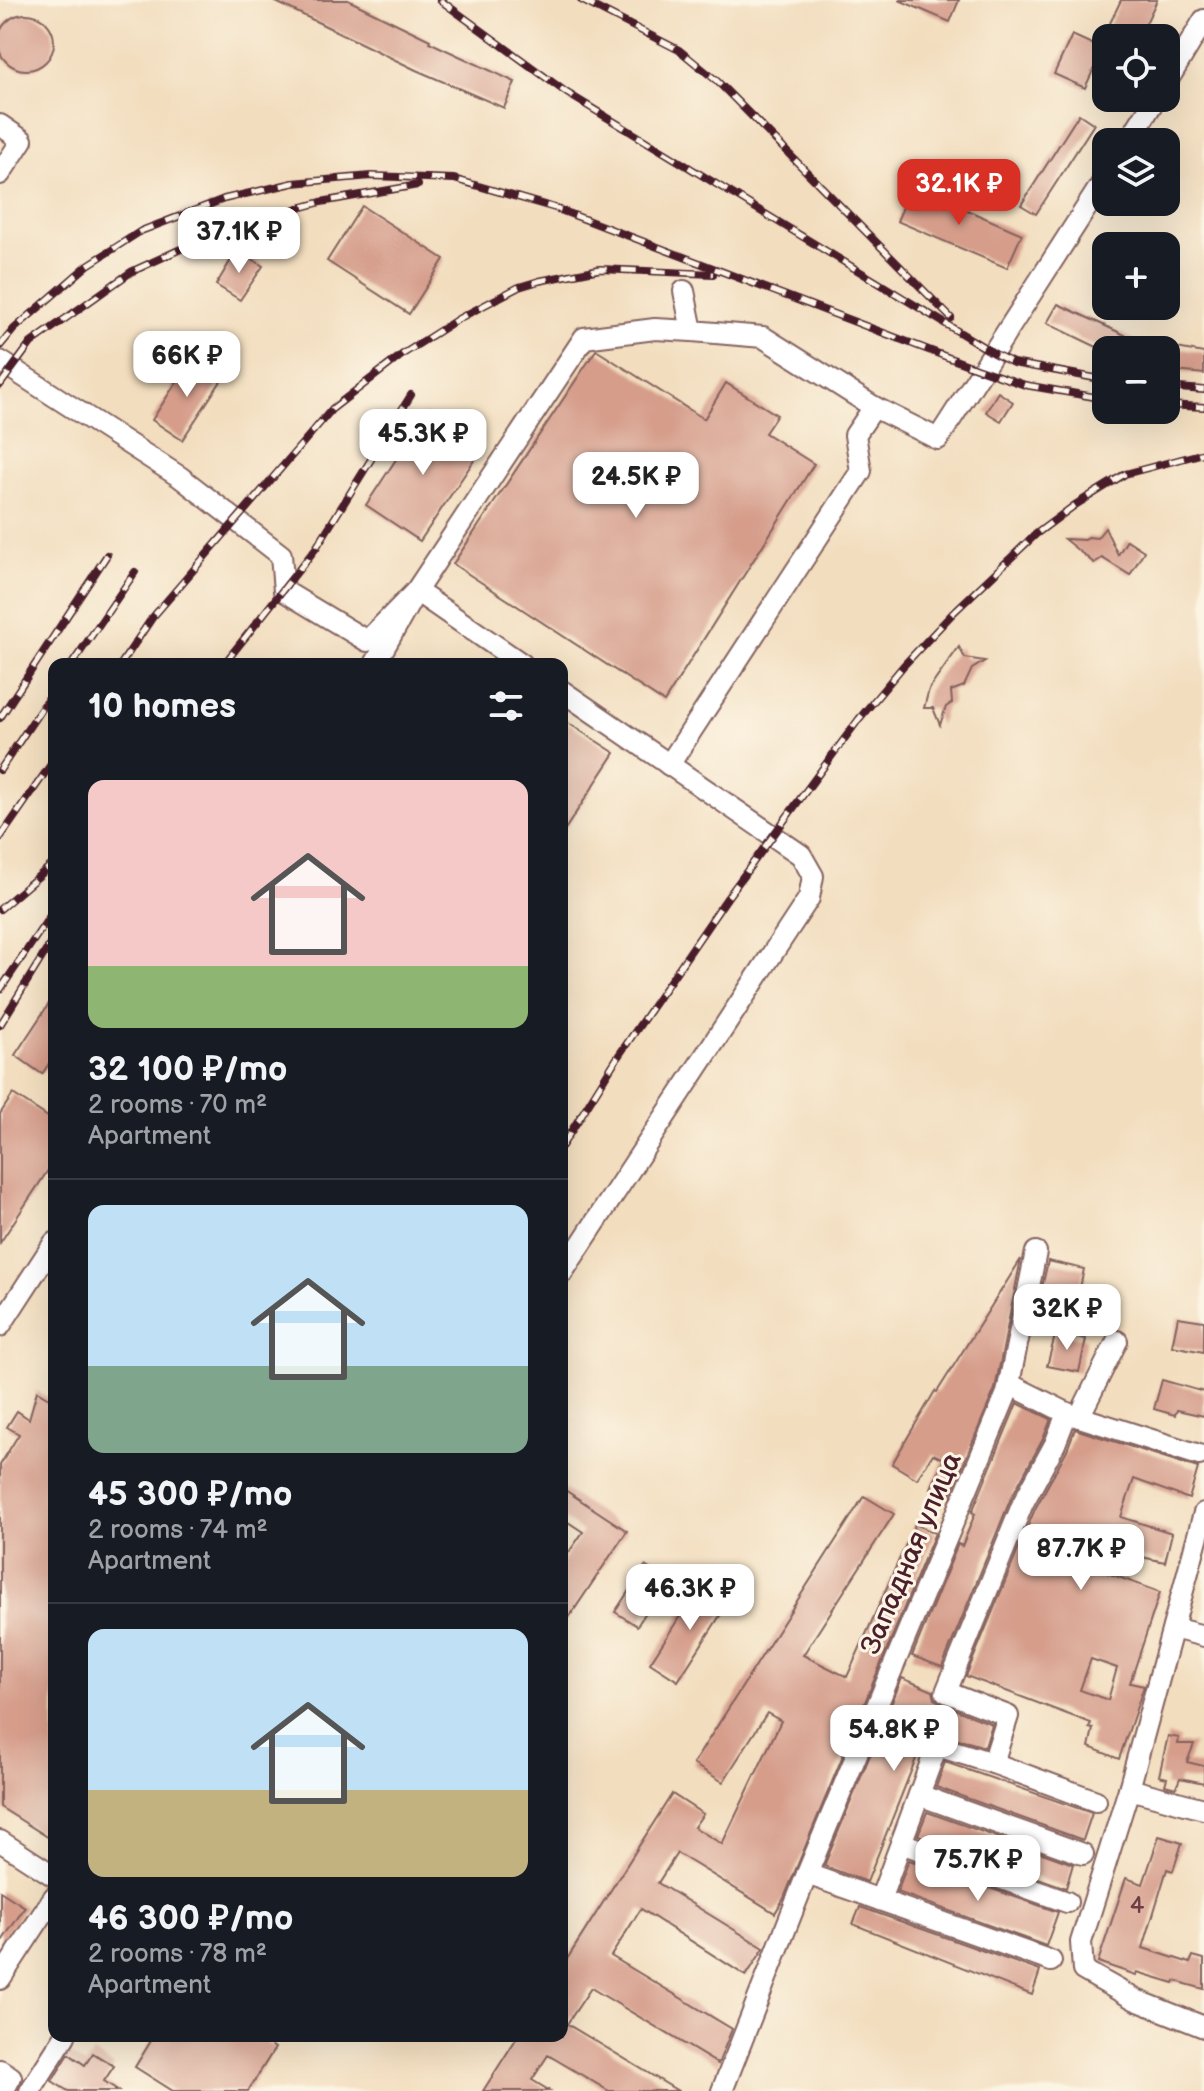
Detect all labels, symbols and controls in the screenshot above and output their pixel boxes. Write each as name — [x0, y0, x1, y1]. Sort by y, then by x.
map controls — [1092, 24, 1180, 424]
button: locate — [1092, 24, 1180, 112]
button: layers — [1092, 128, 1180, 216]
pin: 32.1K ₽ — [885, 159, 1033, 227]
text: 32.1K ₽ — [915, 169, 1003, 200]
pin: 37.1K ₽ — [165, 207, 313, 275]
text: 37.1K ₽ — [196, 217, 282, 248]
button: + — [1092, 232, 1180, 320]
pin: 66K ₽ — [131, 331, 243, 399]
button: − — [1092, 336, 1180, 424]
text: 66K ₽ — [151, 341, 223, 372]
pin: 45.3K ₽ — [349, 409, 497, 477]
text: 45.3K ₽ — [377, 419, 469, 450]
pin: 24.5K ₽ — [562, 452, 710, 520]
text: 24.5K ₽ — [591, 462, 681, 493]
icon: filters — [484, 684, 528, 728]
text: 10 homes — [88, 686, 236, 727]
icon: home — [236, 832, 380, 976]
text: 32 100 ₽/mo — [88, 1049, 287, 1090]
text: 2 rooms · 70 m² — [88, 1090, 267, 1121]
text: Apartment — [88, 1121, 211, 1152]
icon: home — [236, 1257, 380, 1401]
pin: 32K ₽ — [1011, 1284, 1123, 1352]
text: 32K ₽ — [1032, 1294, 1102, 1325]
street label: Западная улица — [854, 1447, 969, 1659]
text: 45 300 ₽/mo — [88, 1474, 292, 1515]
text: 2 rooms · 74 m² — [88, 1515, 268, 1546]
pin: 87.7K ₽ — [1007, 1524, 1155, 1592]
text: 87.7K ₽ — [1036, 1534, 1126, 1565]
text: Apartment — [88, 1546, 211, 1577]
pin: 46.3K ₽ — [616, 1564, 764, 1632]
text: 46.3K ₽ — [644, 1574, 736, 1605]
icon: home — [236, 1681, 380, 1825]
pin: 54.8K ₽ — [820, 1705, 968, 1773]
text: 54.8K ₽ — [848, 1715, 940, 1746]
pin: 75.7K ₽ — [904, 1835, 1052, 1903]
text: 75.7K ₽ — [933, 1845, 1023, 1876]
house number: 4 — [1130, 1891, 1145, 1920]
text: 46 300 ₽/mo — [88, 1898, 293, 1939]
text: 2 rooms · 78 m² — [88, 1939, 267, 1970]
text: Apartment — [88, 1970, 211, 2001]

